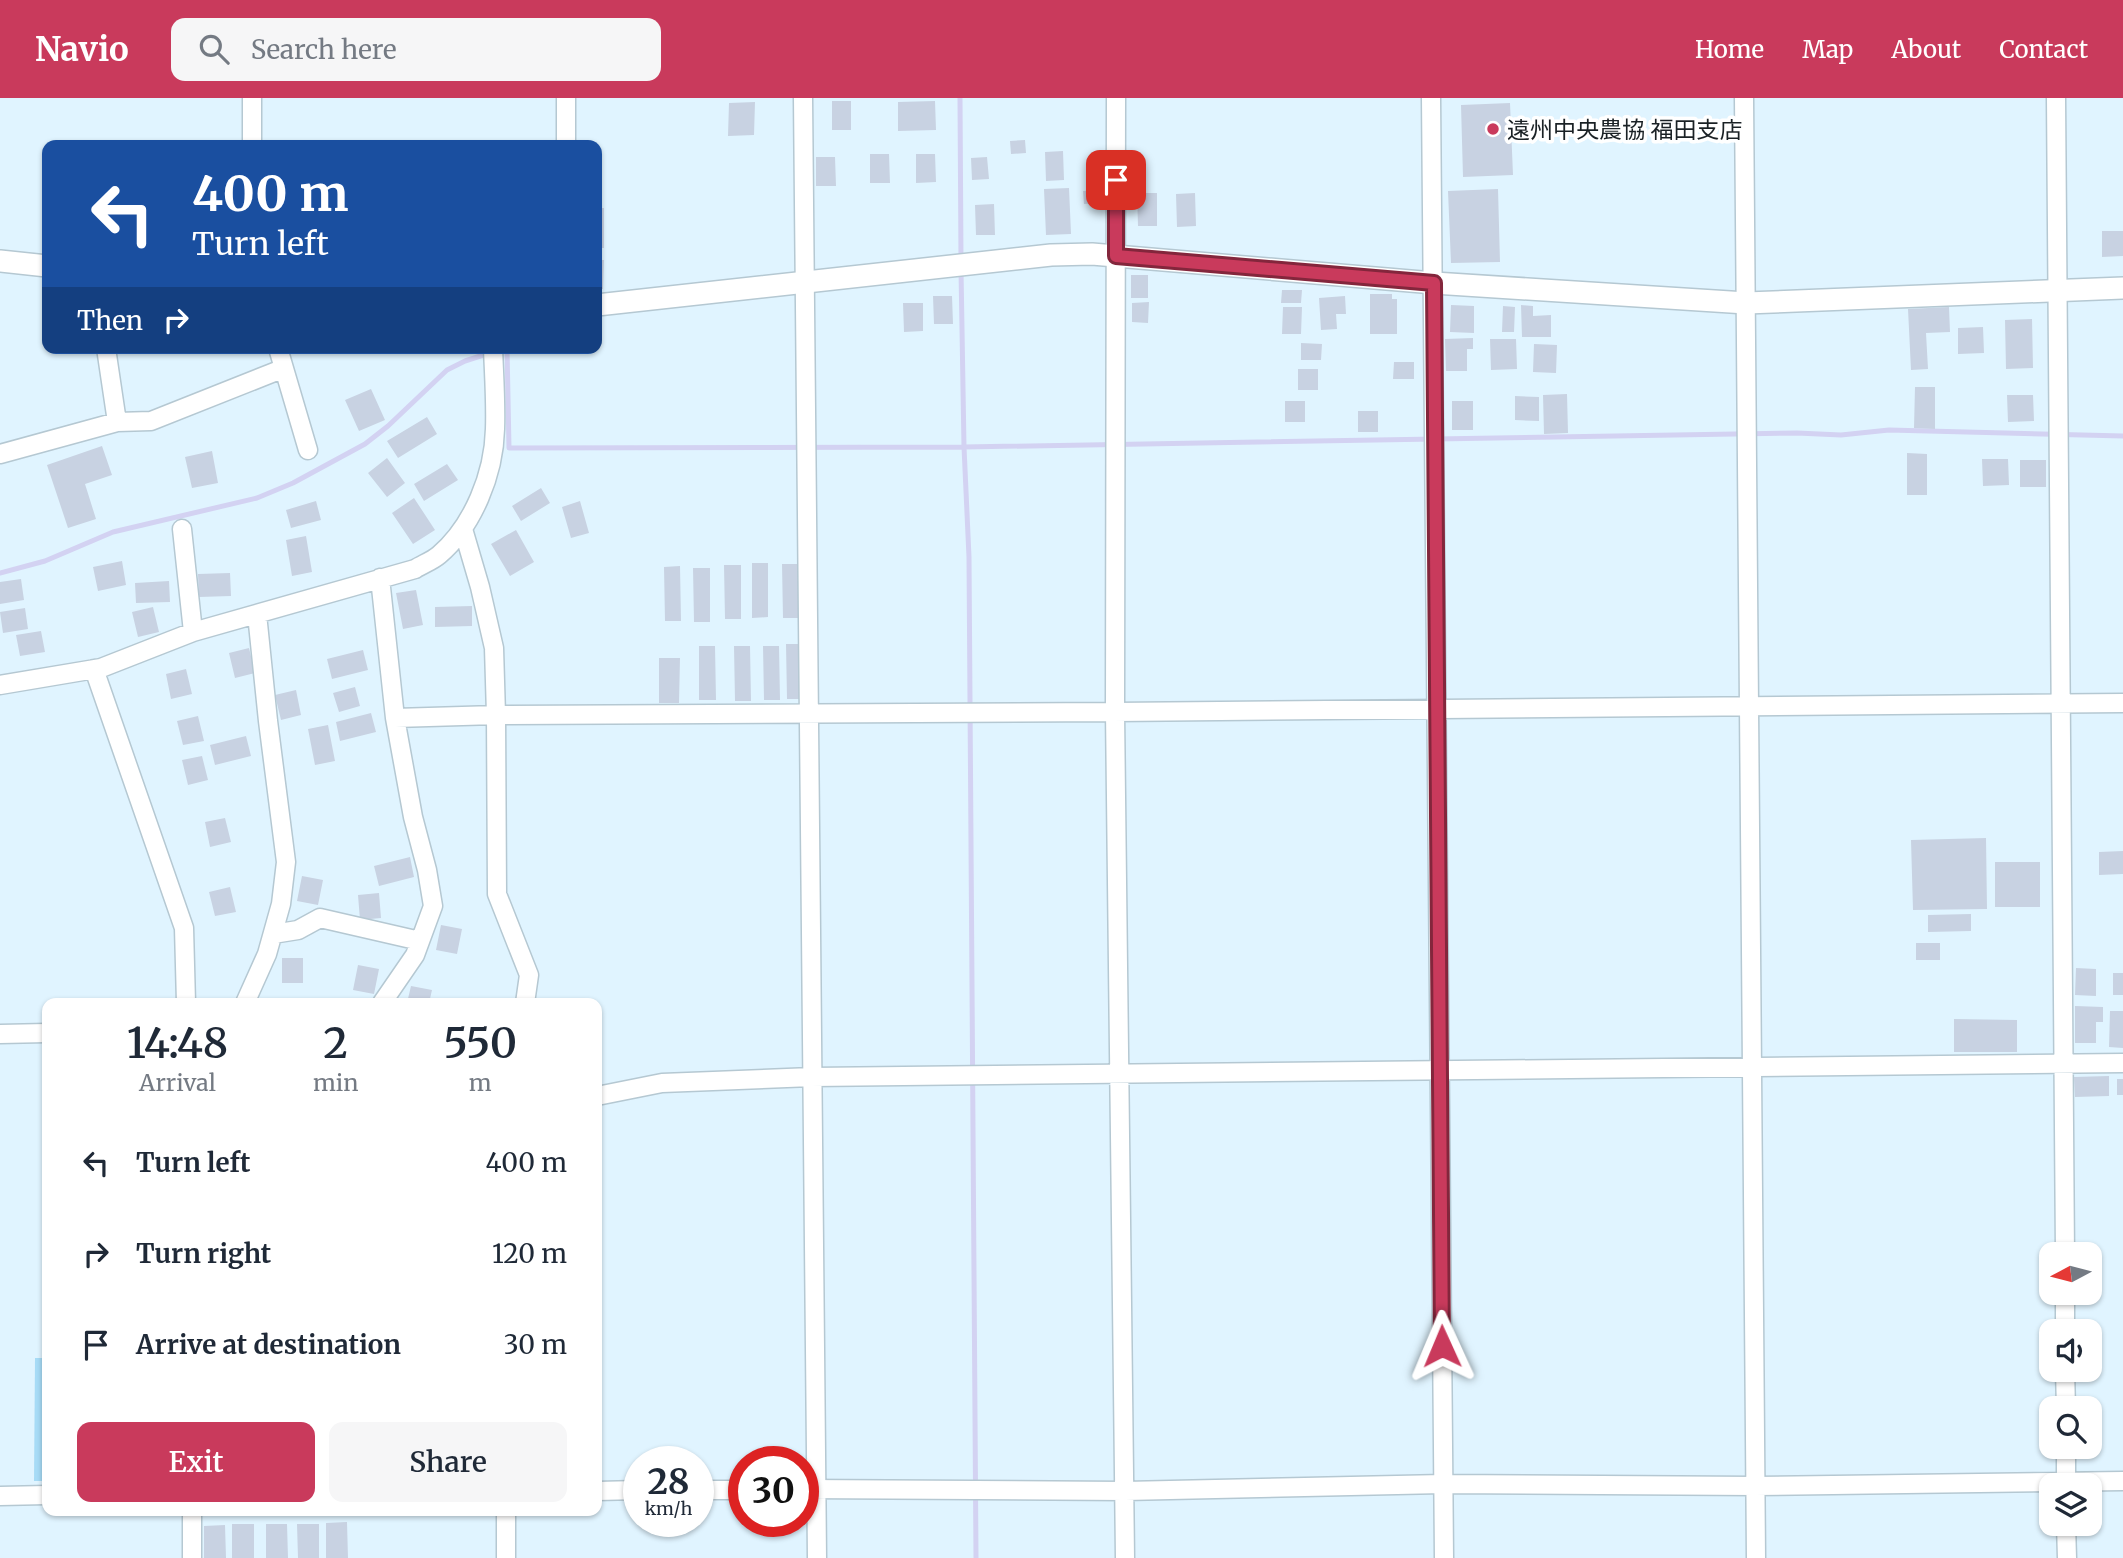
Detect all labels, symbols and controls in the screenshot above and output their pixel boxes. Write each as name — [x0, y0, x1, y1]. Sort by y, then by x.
search box — [171, 18, 661, 81]
text: Navio — [35, 29, 129, 70]
icon: search — [195, 30, 233, 68]
text: Search here — [251, 33, 396, 66]
text: Home — [1695, 34, 1764, 65]
text: Map — [1802, 34, 1853, 65]
text: About — [1891, 34, 1961, 65]
text: Contact — [1999, 34, 2088, 65]
place label: 遠州中央農協 福田支店 — [1507, 115, 1742, 144]
marker: 遠州中央農協 福田支店 — [1485, 121, 1501, 137]
pin — [1086, 150, 1146, 210]
icon: arrive — [1097, 161, 1135, 199]
text: 400 m — [192, 163, 349, 224]
icon: left — [77, 168, 168, 259]
text: Turn left — [192, 224, 329, 264]
icon: right — [157, 301, 195, 339]
text: Then — [77, 304, 143, 337]
text: 14:48 — [127, 1017, 228, 1069]
text: 2 — [323, 1017, 348, 1069]
text: 550 — [443, 1017, 517, 1069]
text: Arrival — [139, 1068, 216, 1097]
text: min — [313, 1068, 359, 1097]
text: m — [469, 1068, 492, 1097]
icon: left — [77, 1144, 115, 1182]
text: Turn left — [136, 1146, 250, 1179]
text: 400 m — [486, 1146, 567, 1179]
icon: right — [77, 1235, 115, 1273]
text: Turn right — [136, 1237, 271, 1270]
text: 120 m — [492, 1237, 567, 1270]
north arrow — [2039, 1242, 2102, 1306]
map controls — [2039, 1242, 2102, 1536]
position arrow — [1405, 1309, 1479, 1383]
button: sound — [2039, 1319, 2102, 1382]
icon: arrive — [77, 1326, 115, 1364]
text: Arrive at destination — [136, 1328, 401, 1361]
text: 30 m — [504, 1328, 567, 1361]
button: search — [2039, 1396, 2102, 1459]
button: Exit — [77, 1422, 315, 1502]
button: Share — [329, 1422, 567, 1502]
speed limit sign: 30 — [728, 1446, 819, 1537]
text: 28 — [647, 1460, 690, 1504]
button: layers — [2039, 1473, 2102, 1536]
text: km/h — [645, 1497, 692, 1520]

